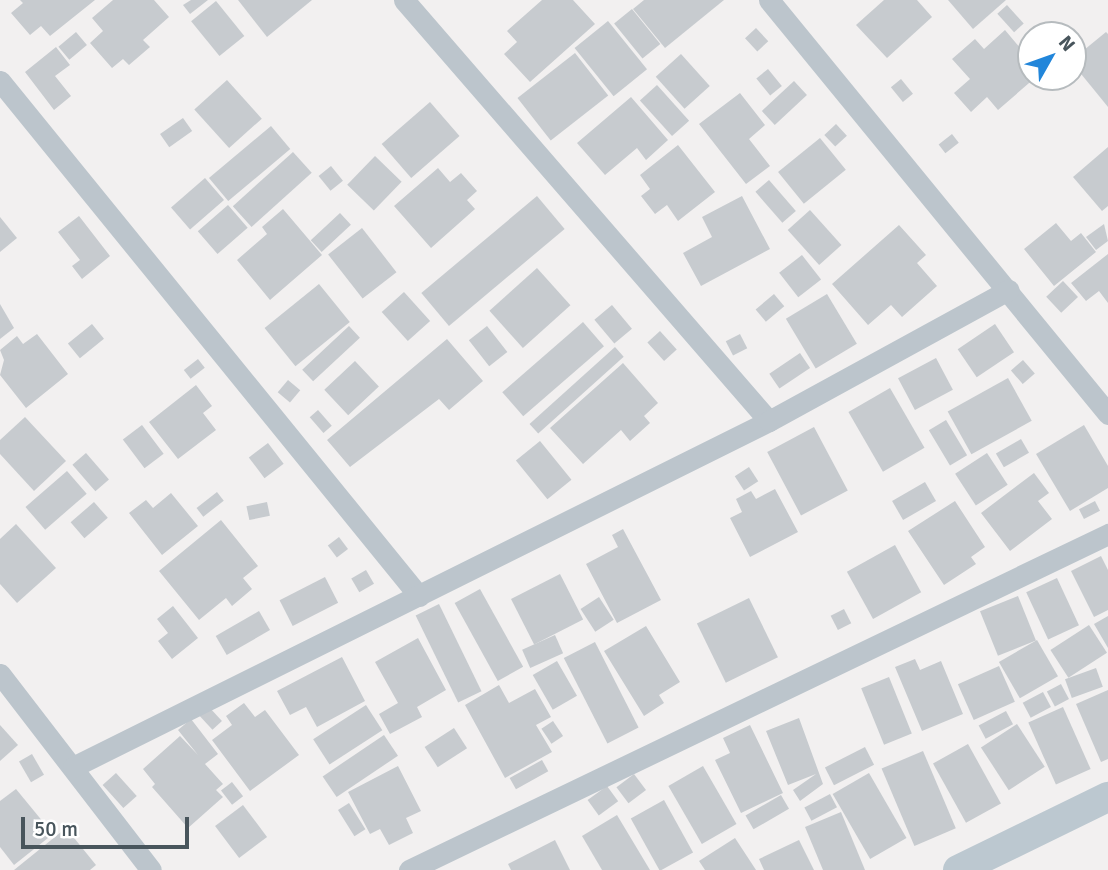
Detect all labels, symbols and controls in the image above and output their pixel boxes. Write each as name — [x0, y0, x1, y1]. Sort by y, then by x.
north arrow — [1017, 21, 1087, 91]
text: N — [1053, 31, 1080, 57]
scale bar — [24, 804, 192, 848]
text: 50 m — [34, 816, 78, 842]

